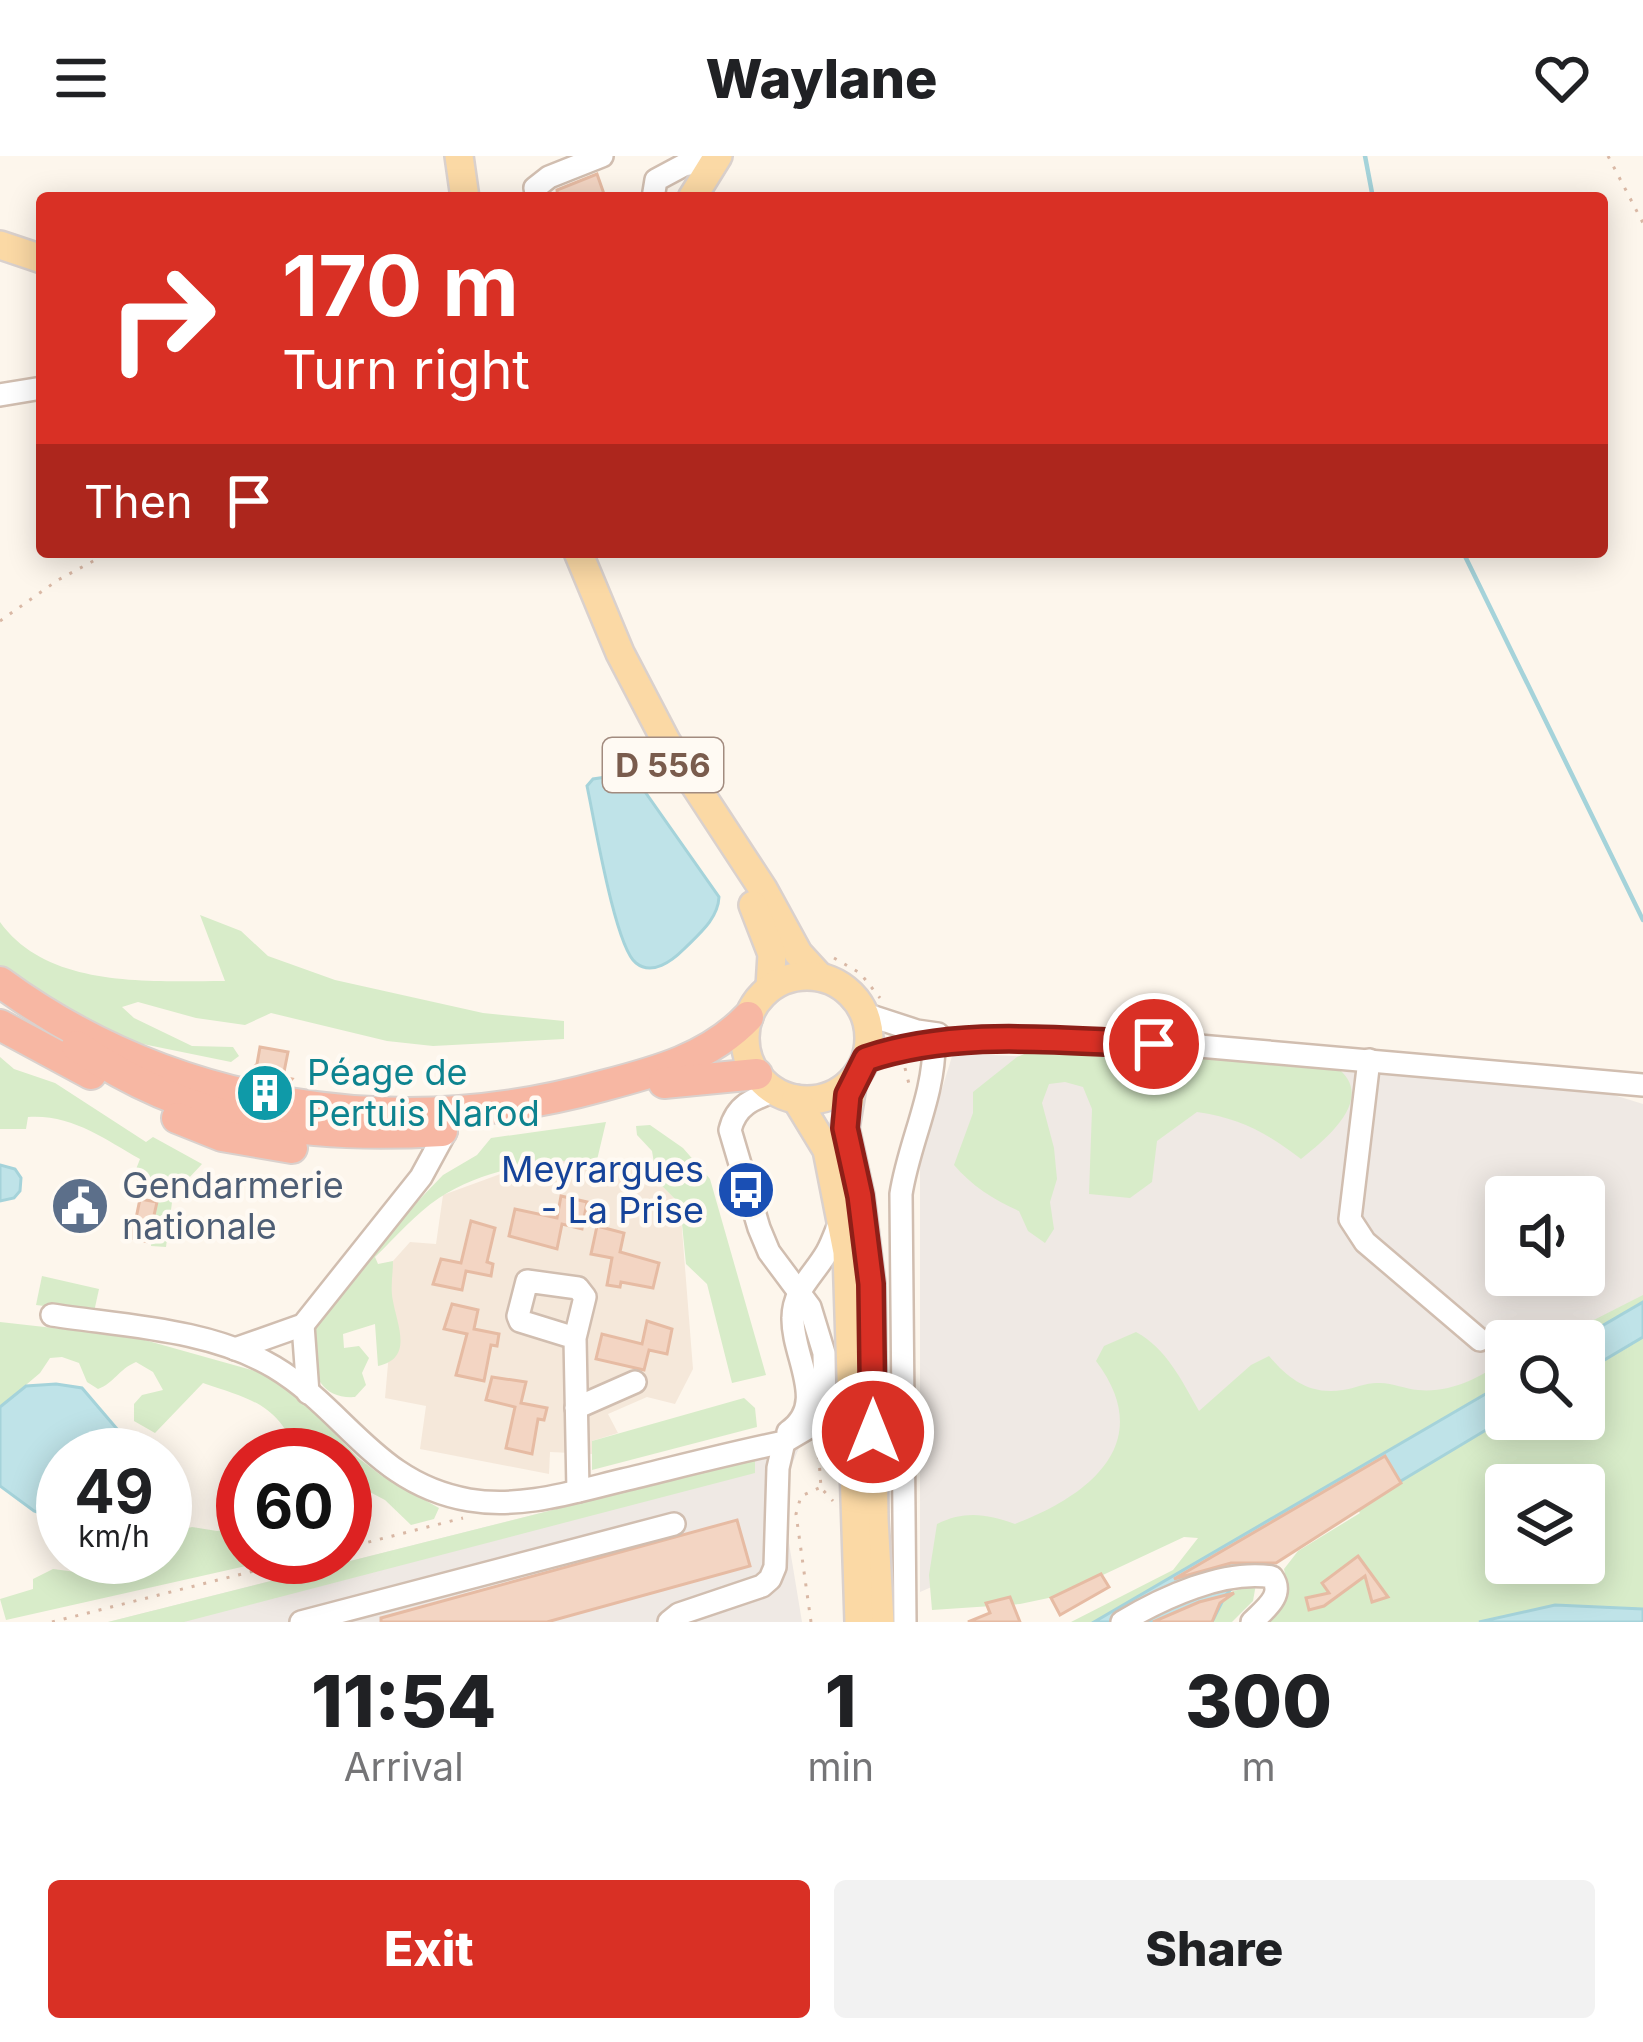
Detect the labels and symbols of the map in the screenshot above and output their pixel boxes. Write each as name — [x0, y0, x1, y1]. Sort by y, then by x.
road number: D 556 — [603, 738, 723, 792]
pin — [1103, 993, 1205, 1095]
place label: Péage de Pertuis Narod — [307, 1050, 540, 1135]
building icon: Péage de Pertuis Narod — [234, 1062, 296, 1124]
place label: Meyrargues - La Prise — [501, 1147, 704, 1232]
bus stop icon: Meyrargues - La Prise — [715, 1159, 777, 1221]
place label: Gendarmerie nationale — [122, 1163, 344, 1248]
public building icon: Gendarmerie nationale — [49, 1175, 111, 1237]
position arrow — [810, 1369, 936, 1495]
speed limit sign: 60 — [216, 1428, 372, 1584]

